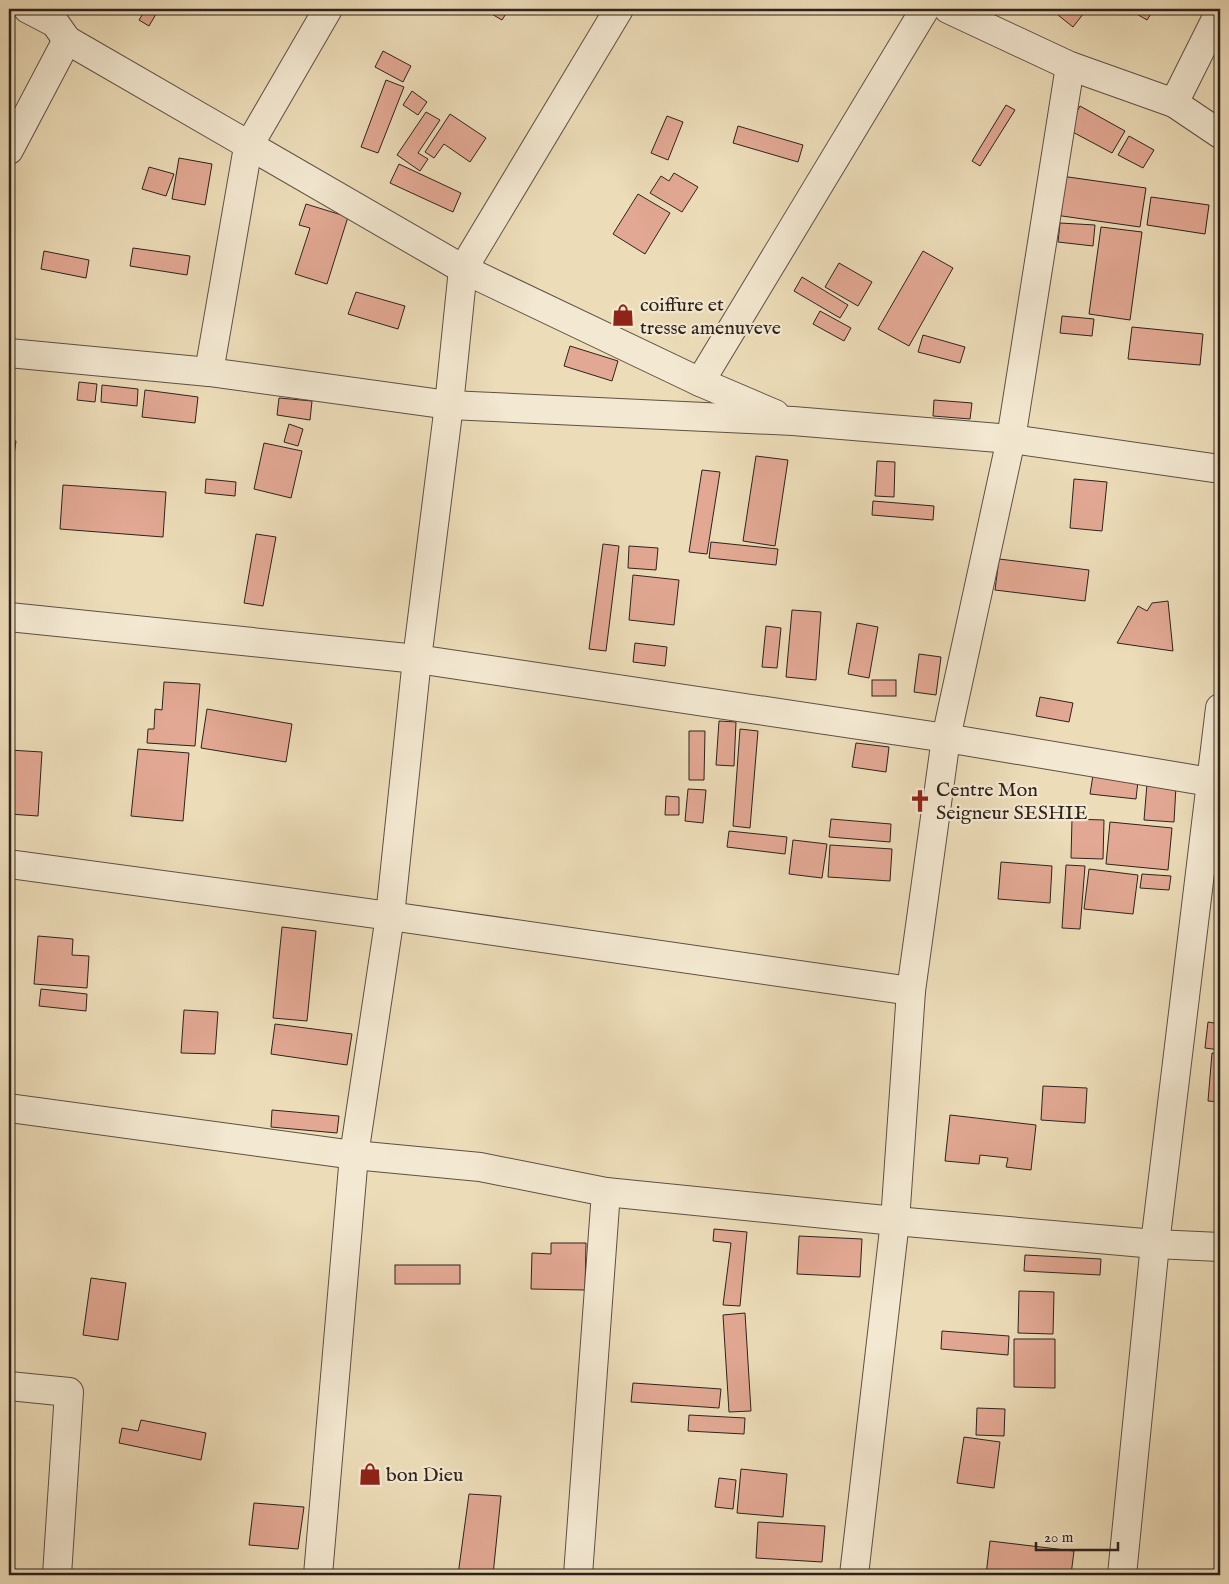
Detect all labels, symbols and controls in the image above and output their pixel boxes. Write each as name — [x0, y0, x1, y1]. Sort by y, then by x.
place label: coiffure et tresse amenuveve — [640, 293, 781, 341]
shop icon: coiffure et tresse amenuveve — [610, 302, 636, 328]
place label: Centre Mon Seigneur SESHIE — [936, 778, 1088, 826]
church icon: Centre Mon Seigneur SESHIE — [907, 788, 933, 814]
shop icon: bon Dieu — [357, 1461, 383, 1487]
place label: bon Dieu — [386, 1463, 463, 1488]
scale bar — [1036, 1519, 1119, 1551]
text: 20 m — [1044, 1528, 1074, 1547]

